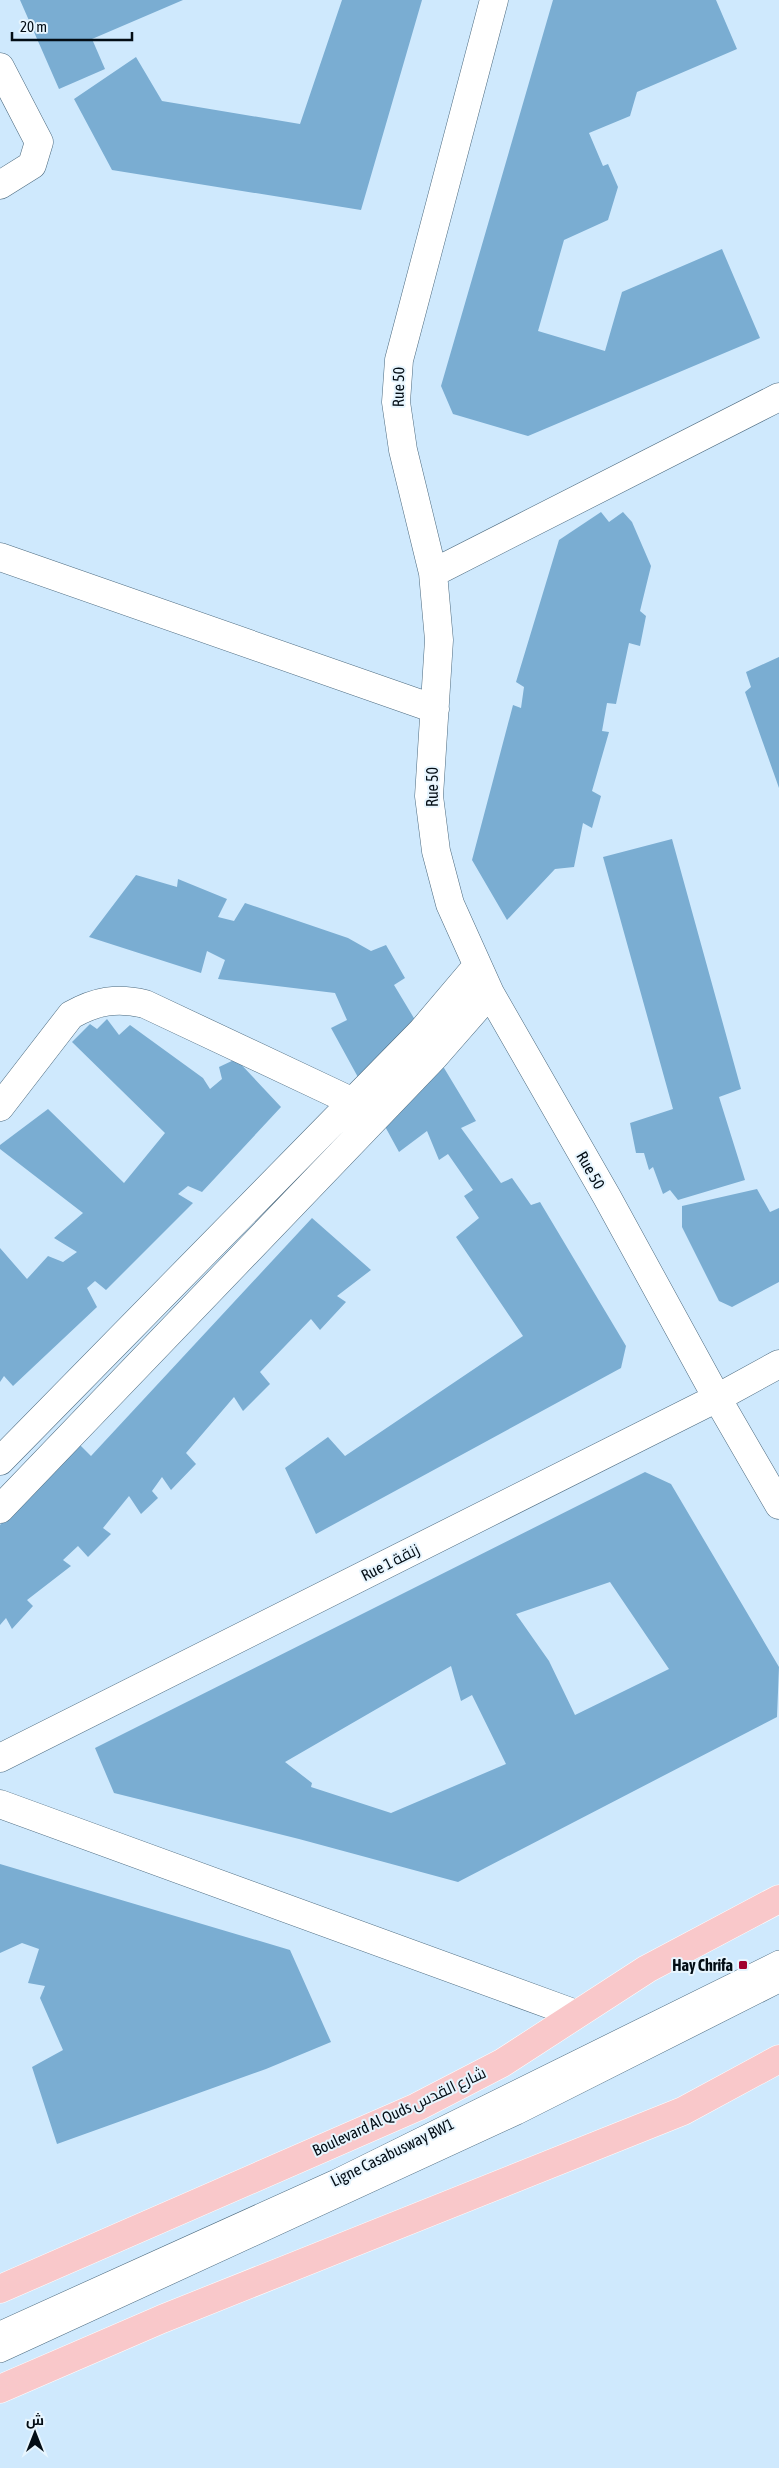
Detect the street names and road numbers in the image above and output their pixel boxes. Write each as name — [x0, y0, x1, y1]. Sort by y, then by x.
street label: Rue 50 — [389, 367, 407, 407]
street label: Rue 50 — [423, 767, 441, 807]
street label: Rue 50 — [573, 1148, 609, 1192]
street label: Rue 1 زنقة — [358, 1540, 423, 1585]
street label: Boulevard Al Quds شارع القدس — [309, 2063, 490, 2162]
street label: Ligne Casabusway BW1 — [327, 2114, 457, 2191]

